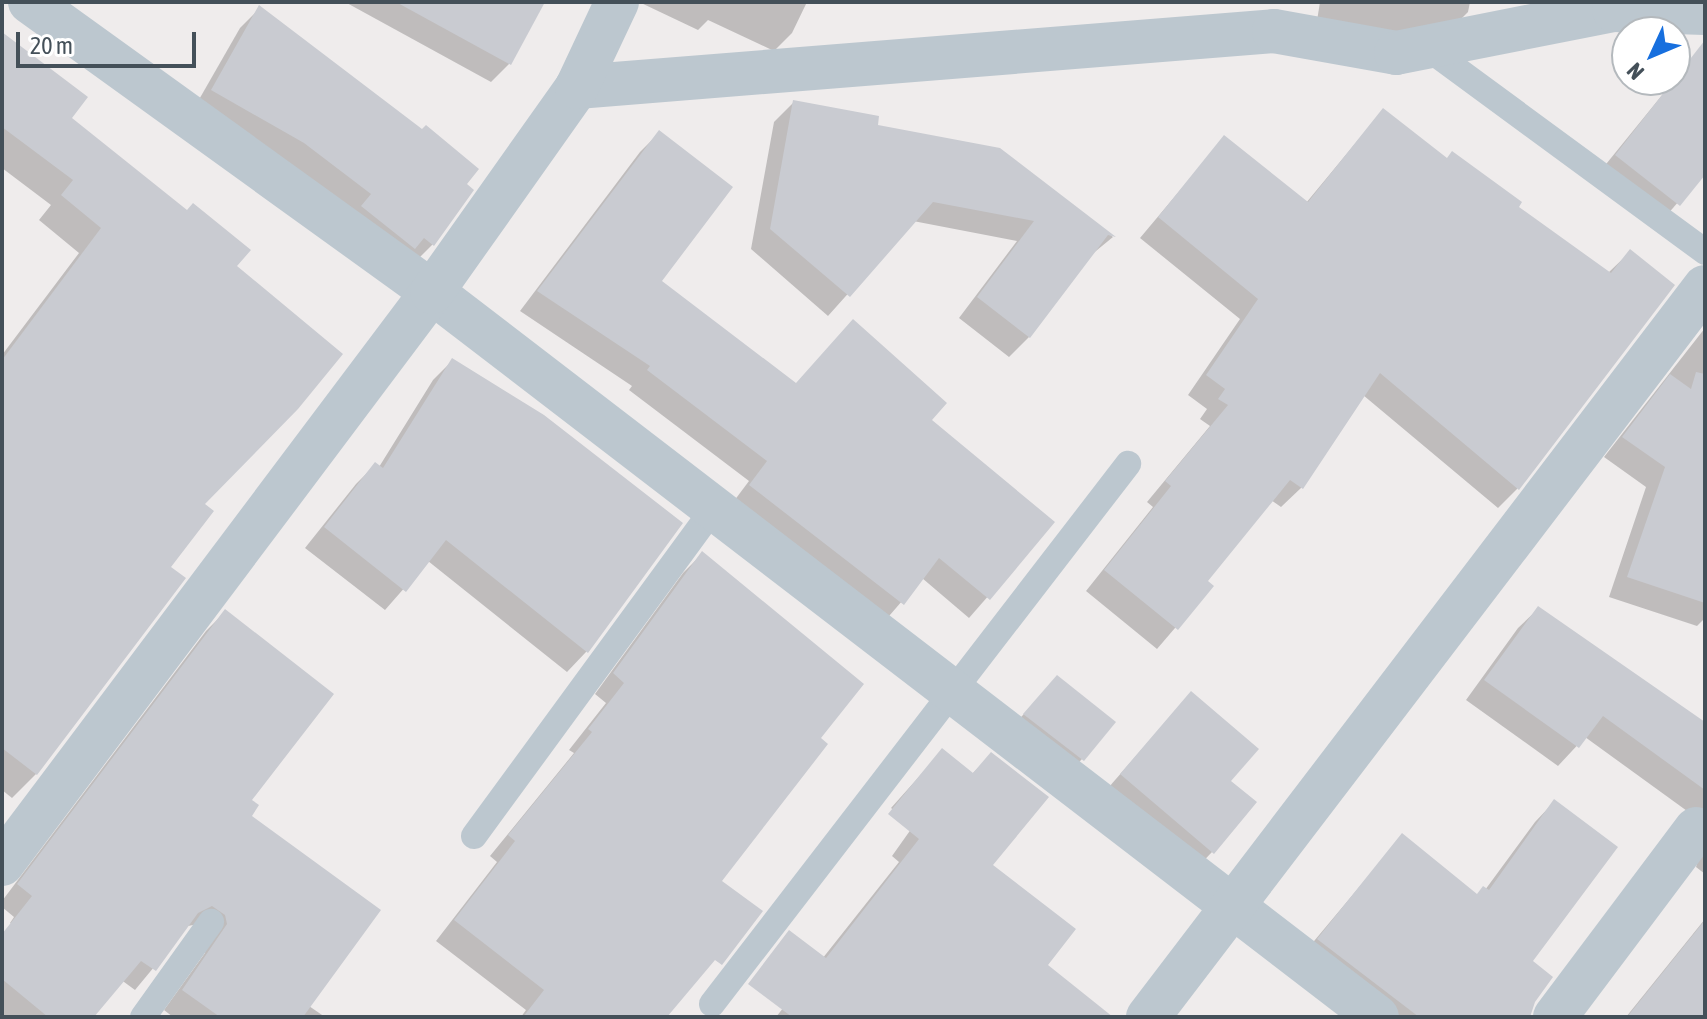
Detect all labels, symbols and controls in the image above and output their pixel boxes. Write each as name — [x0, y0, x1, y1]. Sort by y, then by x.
scale bar — [20, 16, 200, 66]
north arrow — [1611, 16, 1691, 96]
text: 20 m — [30, 32, 73, 59]
text: N — [1621, 58, 1649, 85]

